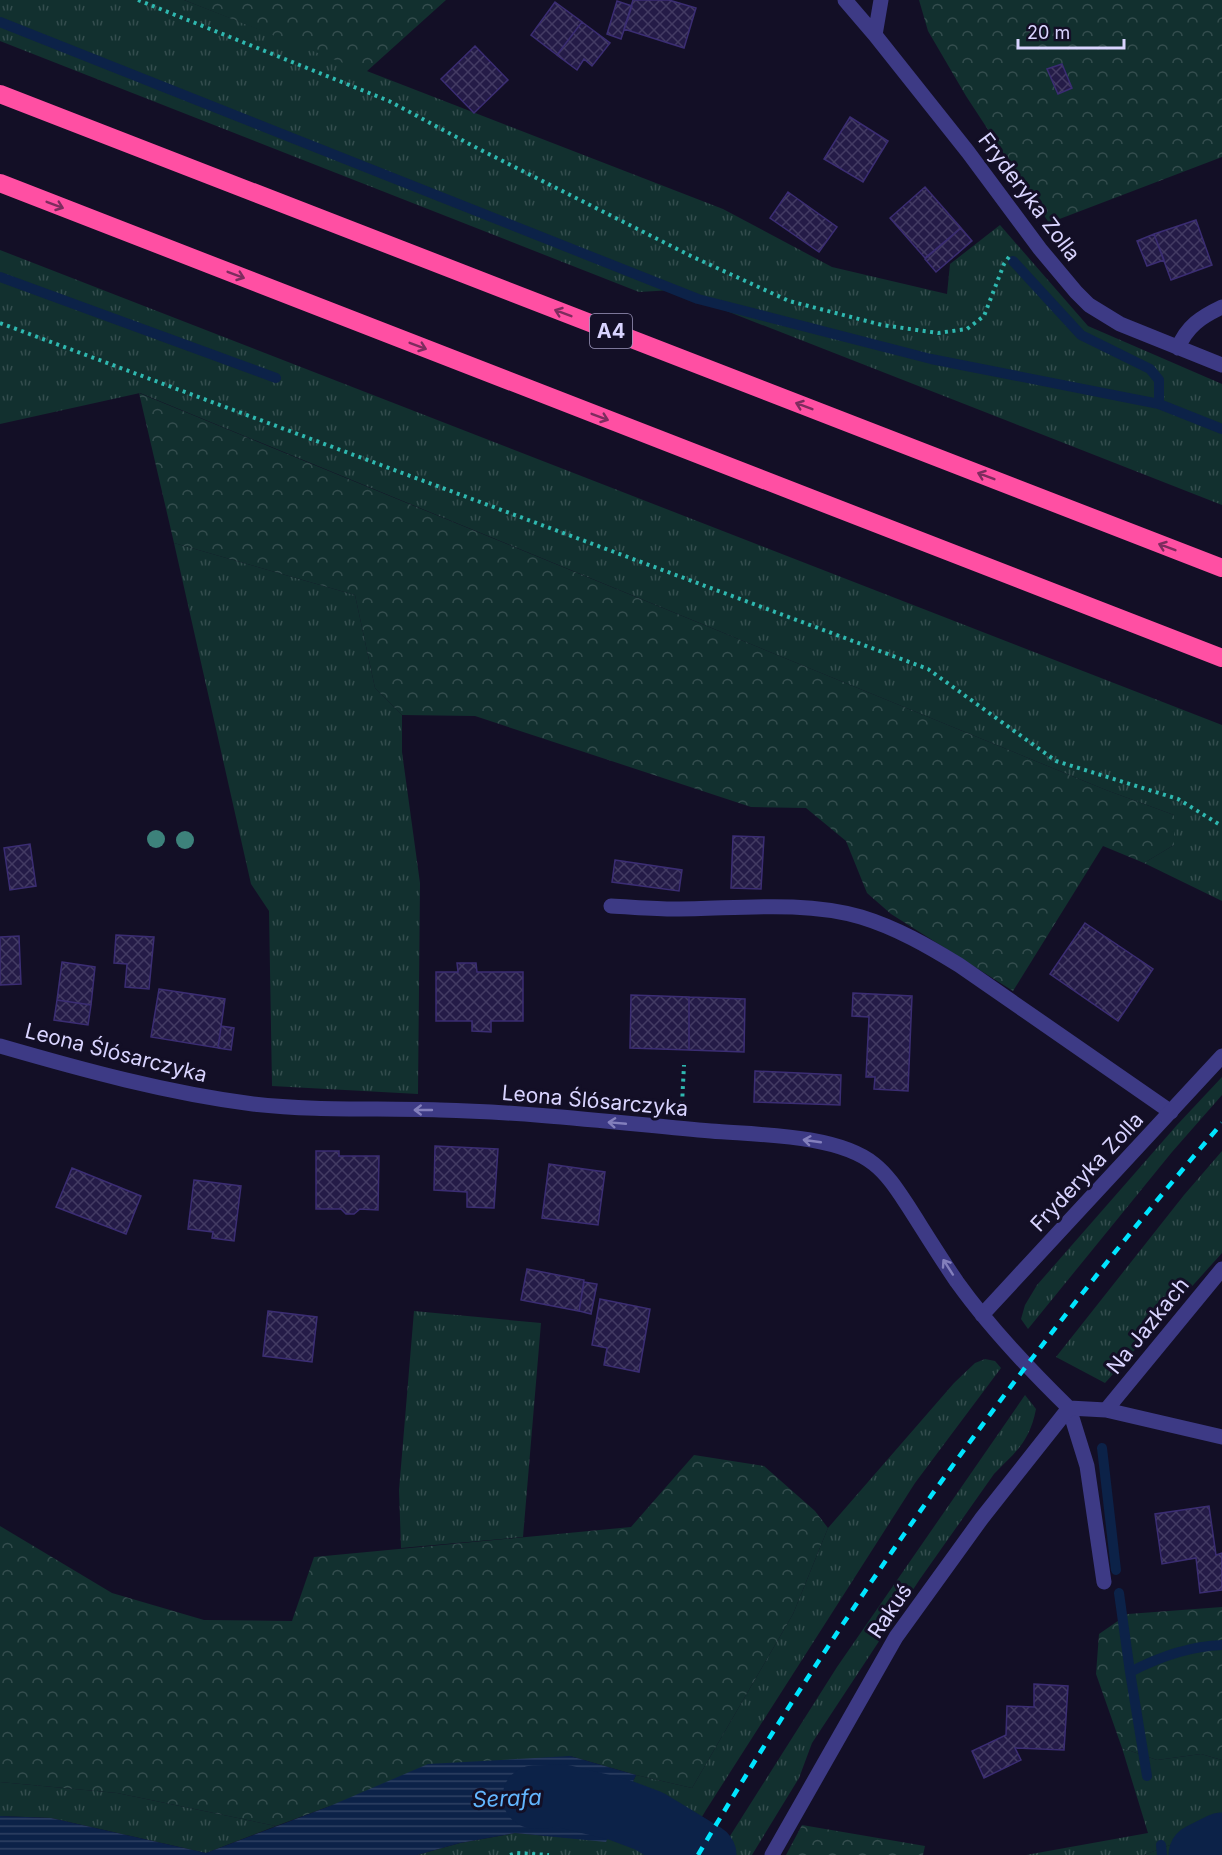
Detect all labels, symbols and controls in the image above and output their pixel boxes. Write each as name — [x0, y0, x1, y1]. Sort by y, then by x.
scale bar — [1018, 12, 1124, 50]
text: 20 m — [1027, 22, 1070, 43]
street label: Fryderyka Zolla — [973, 128, 1086, 266]
one-way arrow — [45, 200, 63, 211]
one-way arrow — [226, 271, 245, 282]
one-way arrow — [555, 306, 573, 317]
road number: A4 — [590, 314, 632, 348]
one-way arrow — [408, 341, 427, 352]
one-way arrow — [795, 400, 814, 411]
one-way arrow — [590, 412, 608, 423]
one-way arrow — [977, 470, 996, 481]
one-way arrow — [1159, 541, 1177, 552]
street label: Leona Ślósarczyka — [22, 1017, 210, 1087]
street label: Leona Ślósarczyka — [501, 1079, 689, 1121]
one-way arrow — [413, 1104, 433, 1116]
street label: Fryderyka Zolla — [1025, 1107, 1148, 1236]
one-way arrow — [608, 1117, 628, 1128]
one-way arrow — [802, 1135, 822, 1146]
one-way arrow — [942, 1259, 954, 1276]
street label: Na Jazkach — [1101, 1272, 1194, 1379]
street label: Rakuś — [862, 1579, 917, 1643]
water label: Serafa — [472, 1784, 542, 1812]

